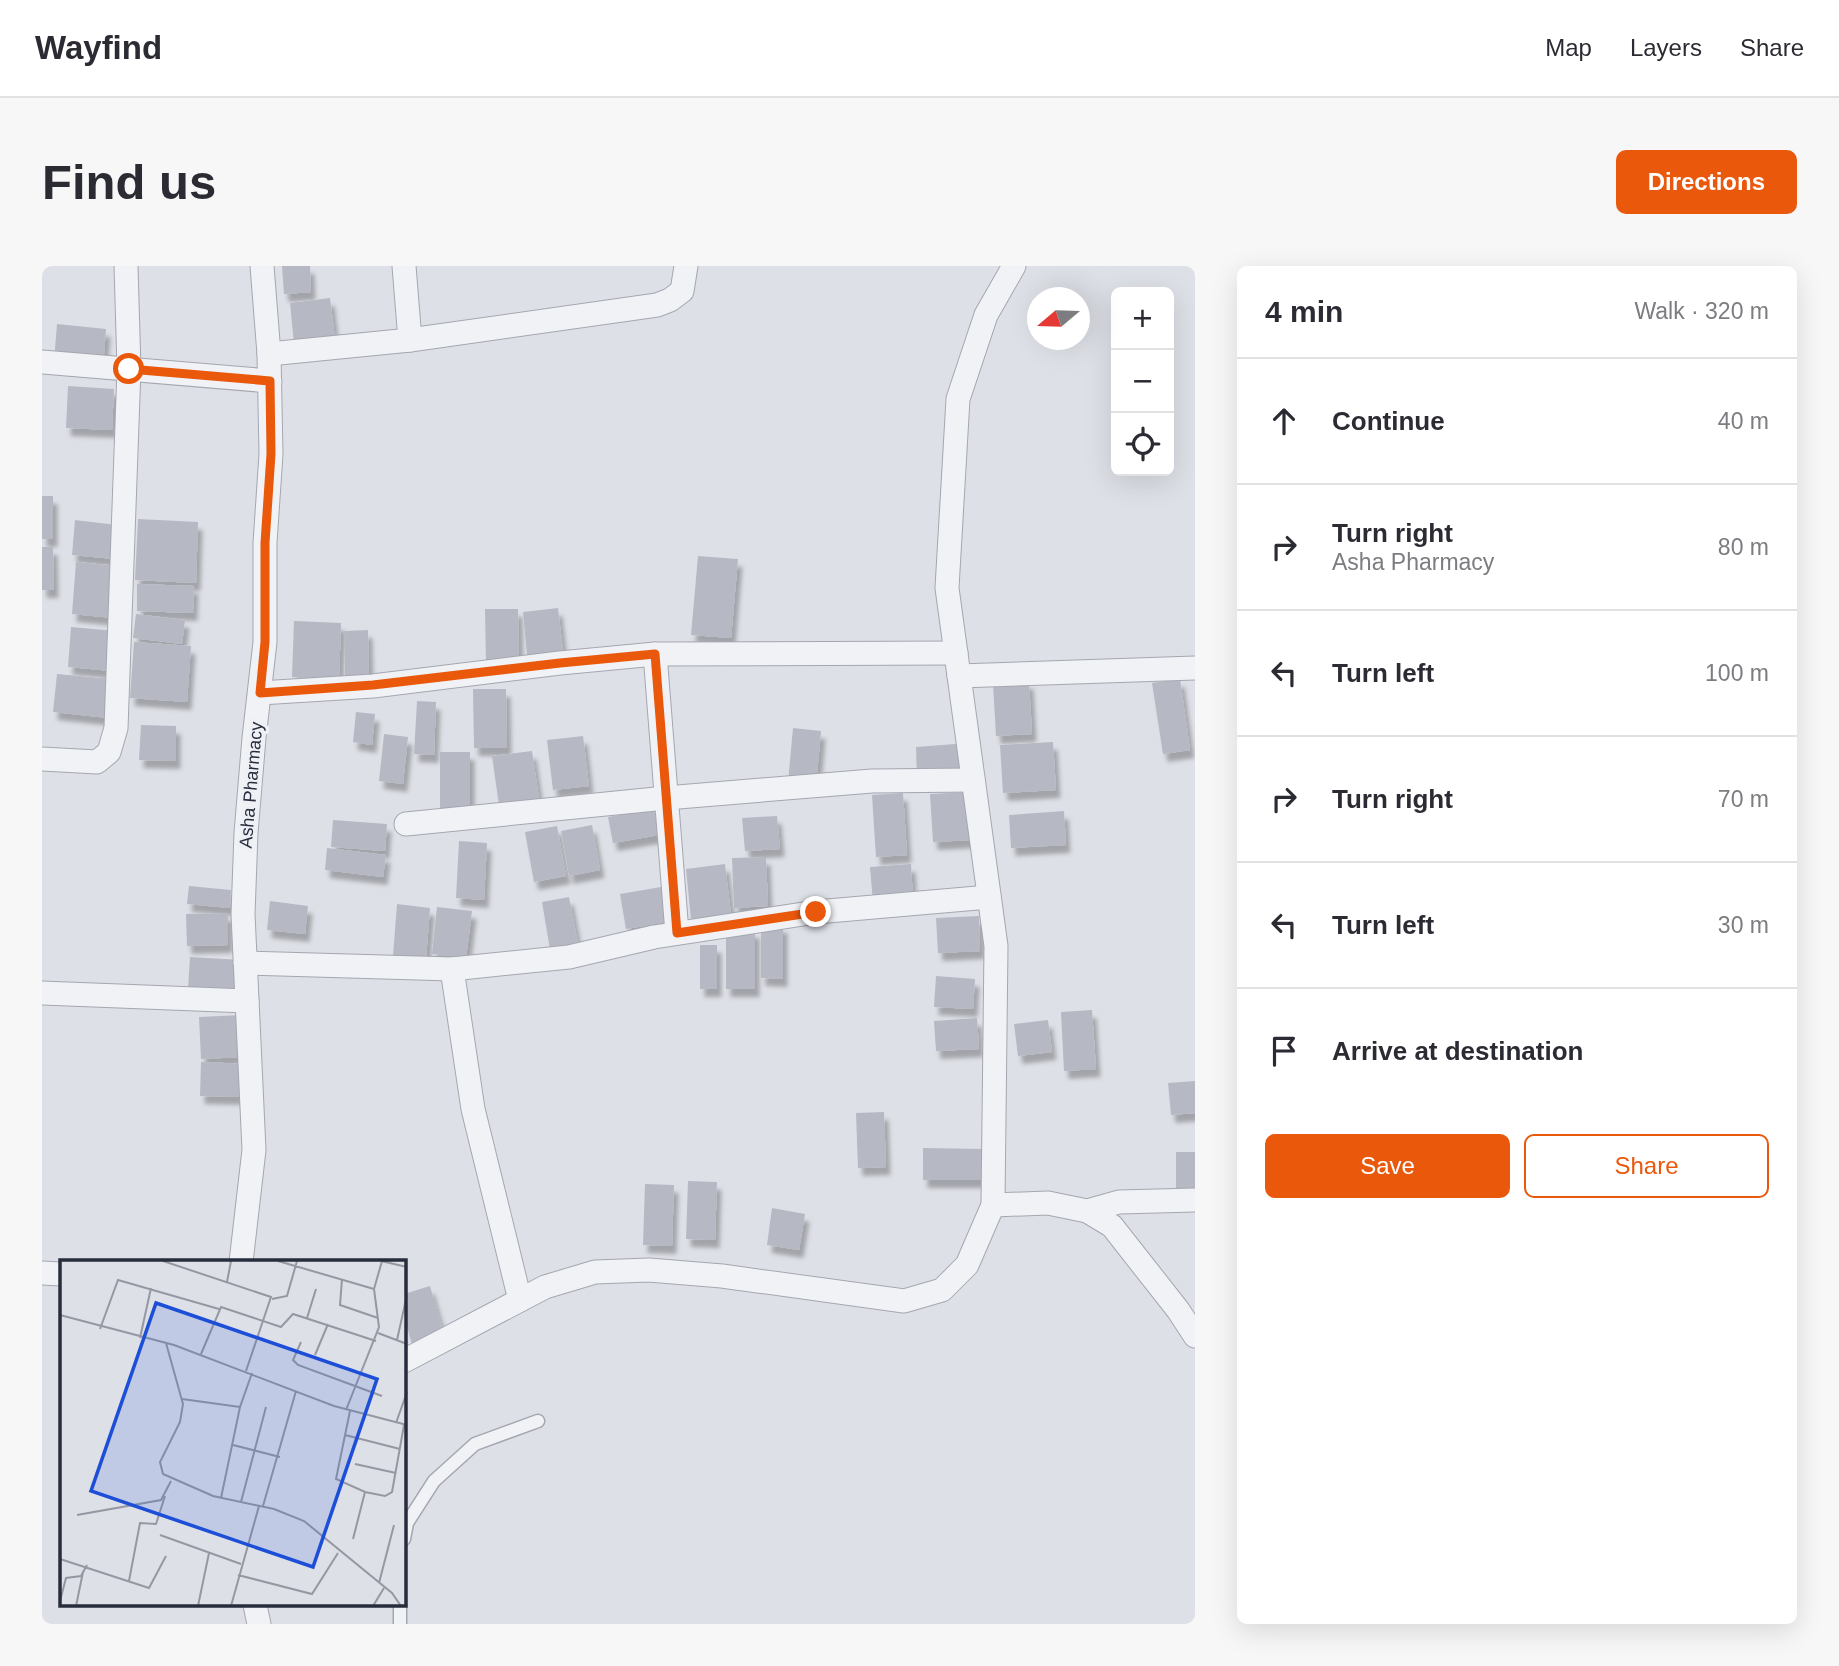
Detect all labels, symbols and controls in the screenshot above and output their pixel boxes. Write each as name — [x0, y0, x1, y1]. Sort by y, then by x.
text: Wayfind — [35, 29, 162, 66]
text: Map — [1545, 34, 1592, 61]
text: Layers — [1630, 34, 1702, 61]
text: Share — [1740, 34, 1804, 61]
button: Directions — [1616, 150, 1797, 214]
text: Find us — [42, 155, 216, 209]
north arrow — [1027, 287, 1090, 350]
map controls — [1111, 287, 1174, 476]
button: + — [1111, 287, 1174, 350]
text: 4 min — [1265, 295, 1343, 328]
text: Walk · 320 m — [1634, 298, 1769, 324]
button: − — [1111, 350, 1174, 413]
route start — [113, 353, 144, 384]
icon: ahead — [1265, 402, 1303, 440]
text: Continue — [1332, 406, 1445, 436]
text: 40 m — [1718, 408, 1769, 434]
button: locate — [1111, 413, 1174, 476]
text: Turn right — [1332, 518, 1453, 548]
icon: right — [1265, 528, 1303, 566]
text: 80 m — [1718, 534, 1769, 560]
text: Asha Pharmacy — [1332, 549, 1494, 575]
icon: left — [1265, 654, 1303, 692]
text: Turn left — [1332, 658, 1434, 688]
text: 100 m — [1705, 660, 1769, 686]
street label: Asha Pharmacy — [236, 721, 266, 849]
icon: right — [1265, 780, 1303, 818]
text: Turn right — [1332, 784, 1453, 814]
text: 70 m — [1718, 786, 1769, 812]
route end — [800, 896, 831, 927]
icon: left — [1265, 906, 1303, 944]
text: Turn left — [1332, 910, 1434, 940]
text: 30 m — [1718, 912, 1769, 938]
icon: arrive — [1265, 1032, 1303, 1070]
text: Arrive at destination — [1332, 1036, 1583, 1066]
button: Save — [1265, 1134, 1510, 1198]
button: Share — [1524, 1134, 1769, 1198]
inset map — [60, 1260, 406, 1606]

